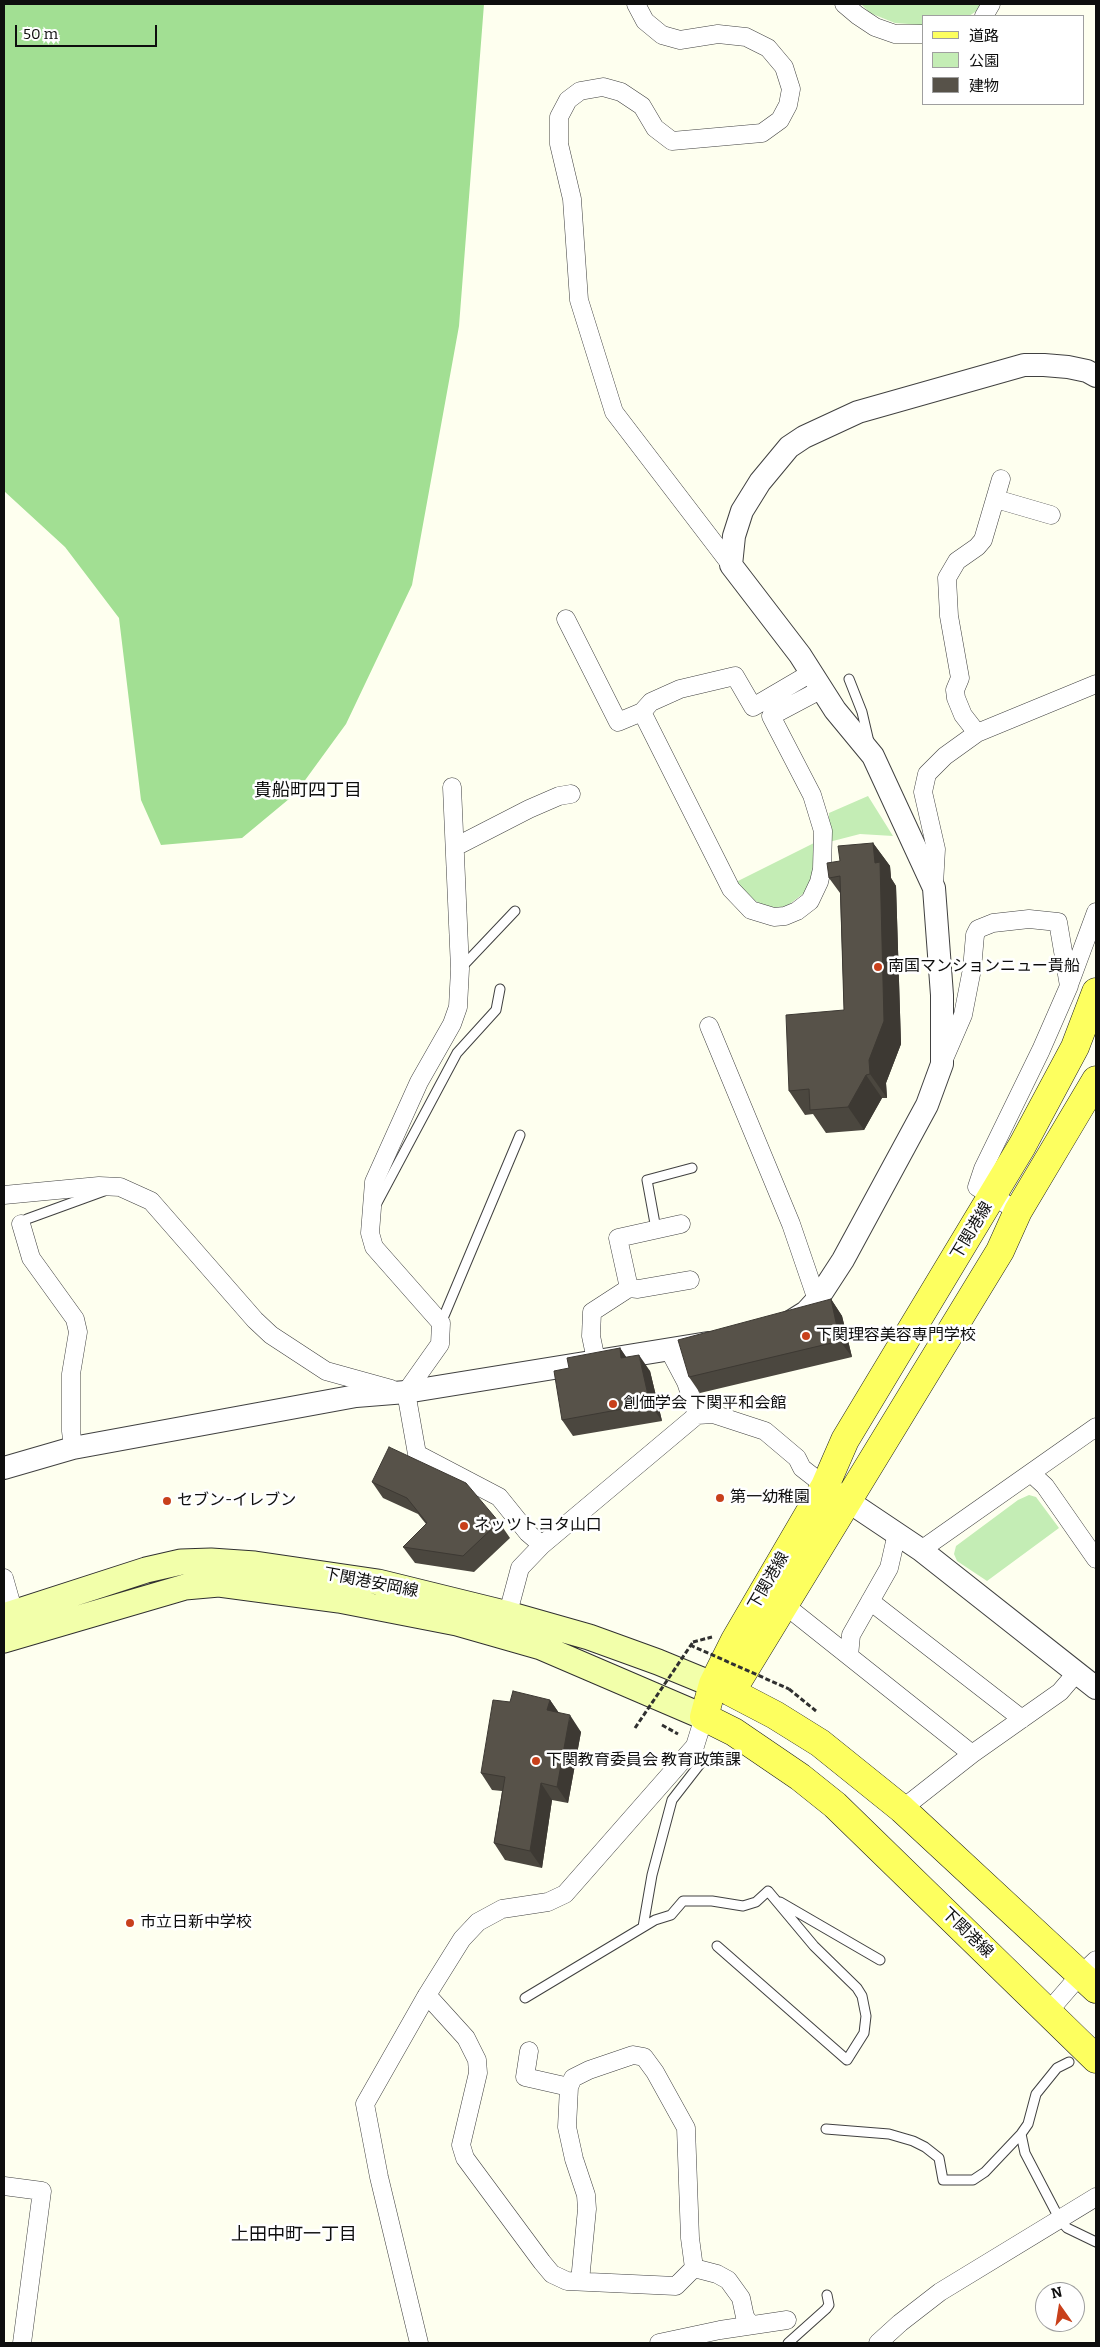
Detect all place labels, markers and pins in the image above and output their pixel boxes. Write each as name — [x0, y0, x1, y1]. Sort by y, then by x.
place label: 南国マンションニュー貴船 — [888, 957, 1080, 977]
marker: 南国マンションニュー貴船 — [872, 961, 884, 973]
place label: 下関理容美容専門学校 — [816, 1326, 976, 1346]
marker: 下関理容美容専門学校 — [800, 1330, 812, 1342]
place label: 創価学会 下関平和会館 — [623, 1394, 786, 1414]
marker: 創価学会 下関平和会館 — [607, 1398, 619, 1410]
place label: 第一幼稚園 — [730, 1488, 810, 1508]
place label: セブン-イレブン — [177, 1491, 296, 1511]
marker: 第一幼稚園 — [714, 1492, 726, 1504]
marker: セブン-イレブン — [161, 1495, 173, 1507]
place label: ネッツトヨタ山口 — [474, 1516, 602, 1536]
marker: ネッツトヨタ山口 — [458, 1520, 470, 1532]
place label: 下関教育委員会 教育政策課 — [546, 1751, 741, 1771]
marker: 下関教育委員会 教育政策課 — [530, 1755, 542, 1767]
place label: 市立日新中学校 — [140, 1913, 252, 1933]
marker: 市立日新中学校 — [124, 1917, 136, 1929]

